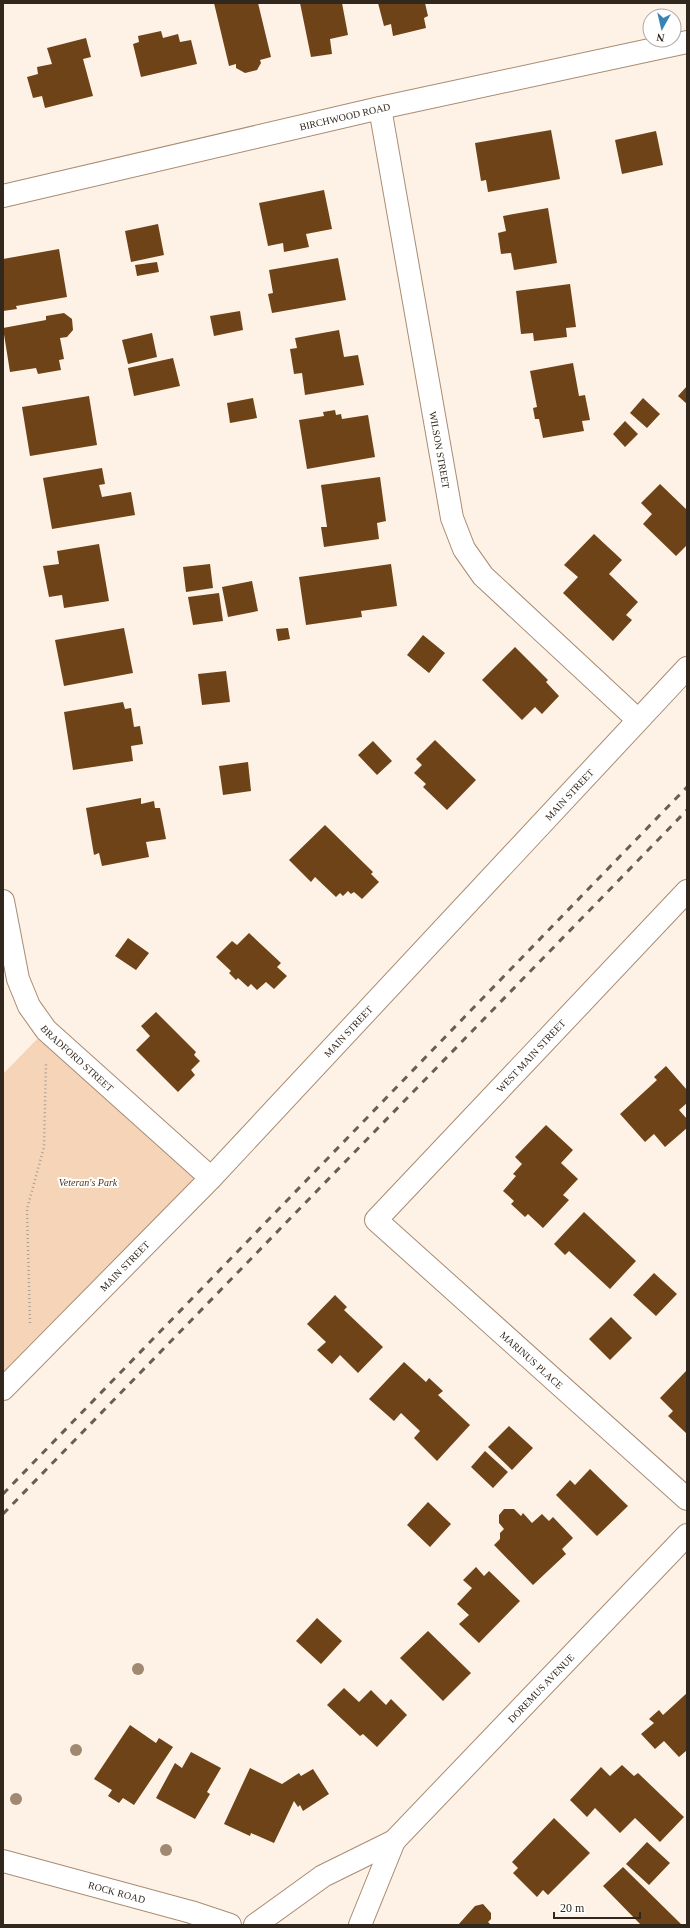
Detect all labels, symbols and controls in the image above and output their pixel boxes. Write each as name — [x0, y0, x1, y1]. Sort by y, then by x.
north arrow — [642, 8, 682, 48]
text: N — [656, 31, 665, 44]
street label: BIRCHWOOD ROAD — [298, 100, 391, 132]
street label: WILSON STREET — [428, 410, 452, 489]
street label: MAIN STREET — [543, 767, 596, 822]
street label: MAIN STREET — [321, 1003, 374, 1059]
street label: WEST MAIN STREET — [494, 1017, 568, 1095]
street label: BRADFORD STREET — [39, 1023, 116, 1093]
park label: Veteran's Park — [59, 1177, 118, 1188]
street label: MAIN STREET — [97, 1238, 151, 1293]
street label: MARINUS PLACE — [498, 1329, 565, 1391]
street label: DOREMUS AVENUE — [505, 1651, 576, 1724]
street label: ROCK ROAD — [87, 1879, 147, 1905]
scale bar — [554, 1894, 640, 1920]
text: 20 m — [560, 1901, 585, 1915]

